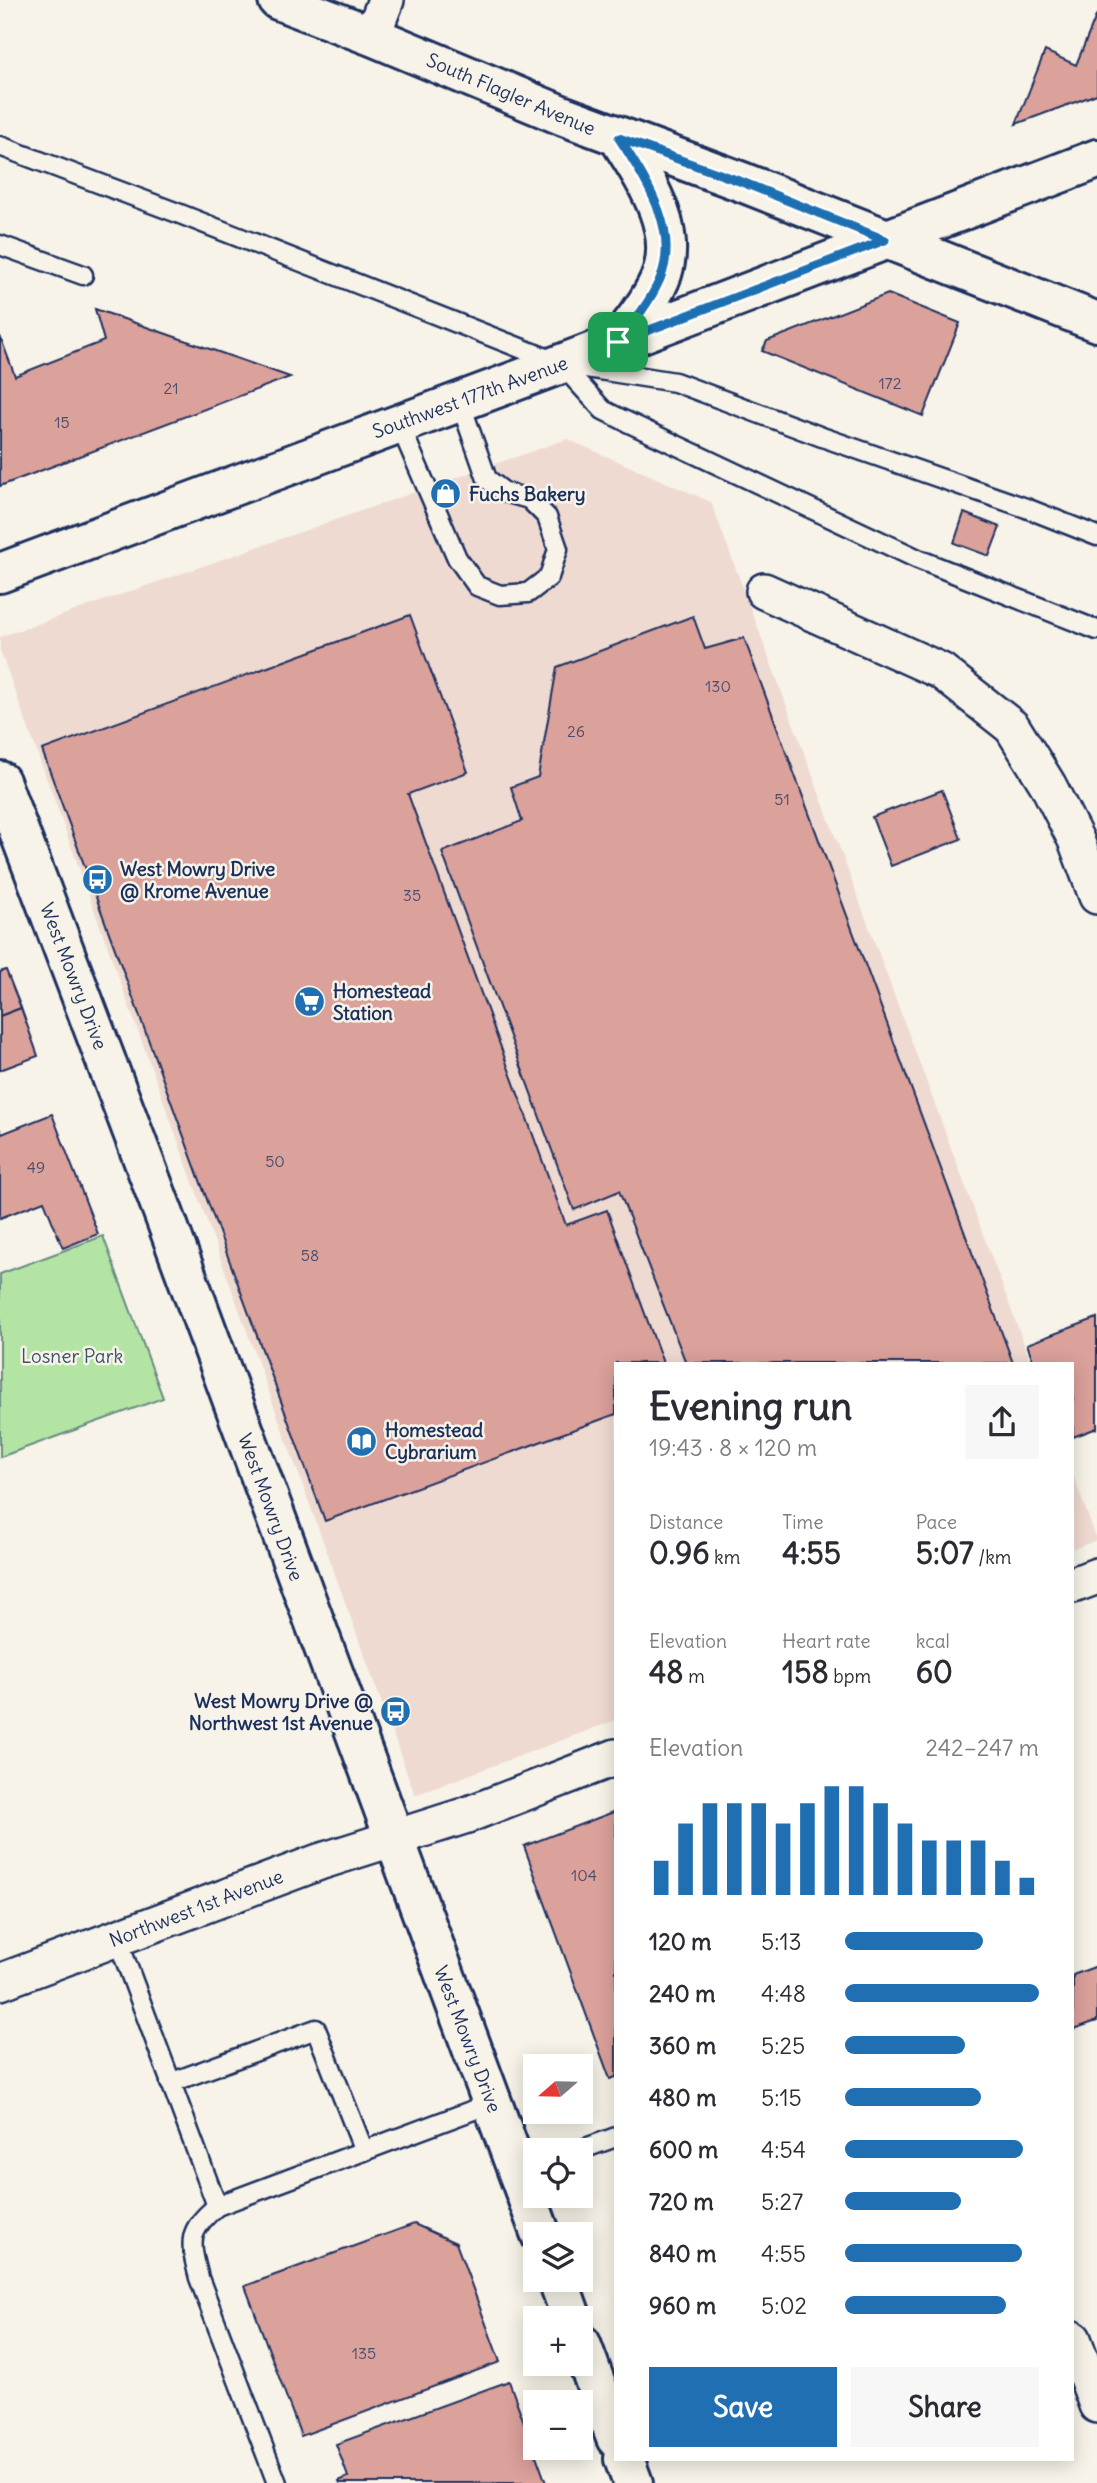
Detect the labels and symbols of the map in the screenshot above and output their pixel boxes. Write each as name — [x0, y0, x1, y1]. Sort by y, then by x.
street label: South Flagler Avenue — [423, 48, 599, 140]
pin — [588, 312, 648, 372]
street label: Southwest 177th Avenue — [369, 350, 571, 444]
house number: 172 — [879, 373, 902, 393]
house number: 21 — [163, 378, 179, 398]
house number: 15 — [54, 412, 70, 432]
shop icon: Fuchs Bakery — [429, 477, 463, 511]
place label: Fuchs Bakery — [469, 482, 585, 506]
house number: 130 — [705, 676, 731, 696]
house number: 26 — [567, 721, 585, 741]
house number: 51 — [774, 789, 790, 809]
place label: West Mowry Drive @ Krome Avenue — [120, 857, 275, 903]
bus stop icon: West Mowry Drive @ Krome Avenue — [80, 863, 114, 897]
house number: 35 — [403, 885, 421, 905]
street label: West Mowry Drive — [35, 899, 113, 1053]
place label: Homestead Station — [333, 979, 431, 1025]
supermarket icon: Homestead Station — [293, 985, 327, 1019]
house number: 50 — [265, 1151, 285, 1171]
house number: 49 — [27, 1157, 45, 1177]
house number: 58 — [301, 1245, 319, 1265]
park label: Losner Park — [21, 1344, 123, 1368]
place label: Homestead Cybrarium — [385, 1418, 483, 1464]
library icon: Homestead Cybrarium — [345, 1424, 379, 1458]
street label: West Mowry Drive — [233, 1430, 309, 1584]
place label: West Mowry Drive @ Northwest 1st Avenue — [189, 1689, 373, 1735]
bus stop icon: West Mowry Drive @ Northwest 1st Avenue — [379, 1695, 413, 1729]
street label: Northwest 1st Avenue — [106, 1864, 286, 1952]
house number: 104 — [571, 1865, 597, 1885]
street label: West Mowry Drive — [429, 1962, 507, 2116]
north arrow — [523, 2054, 593, 2124]
house number: 135 — [352, 2343, 376, 2363]

